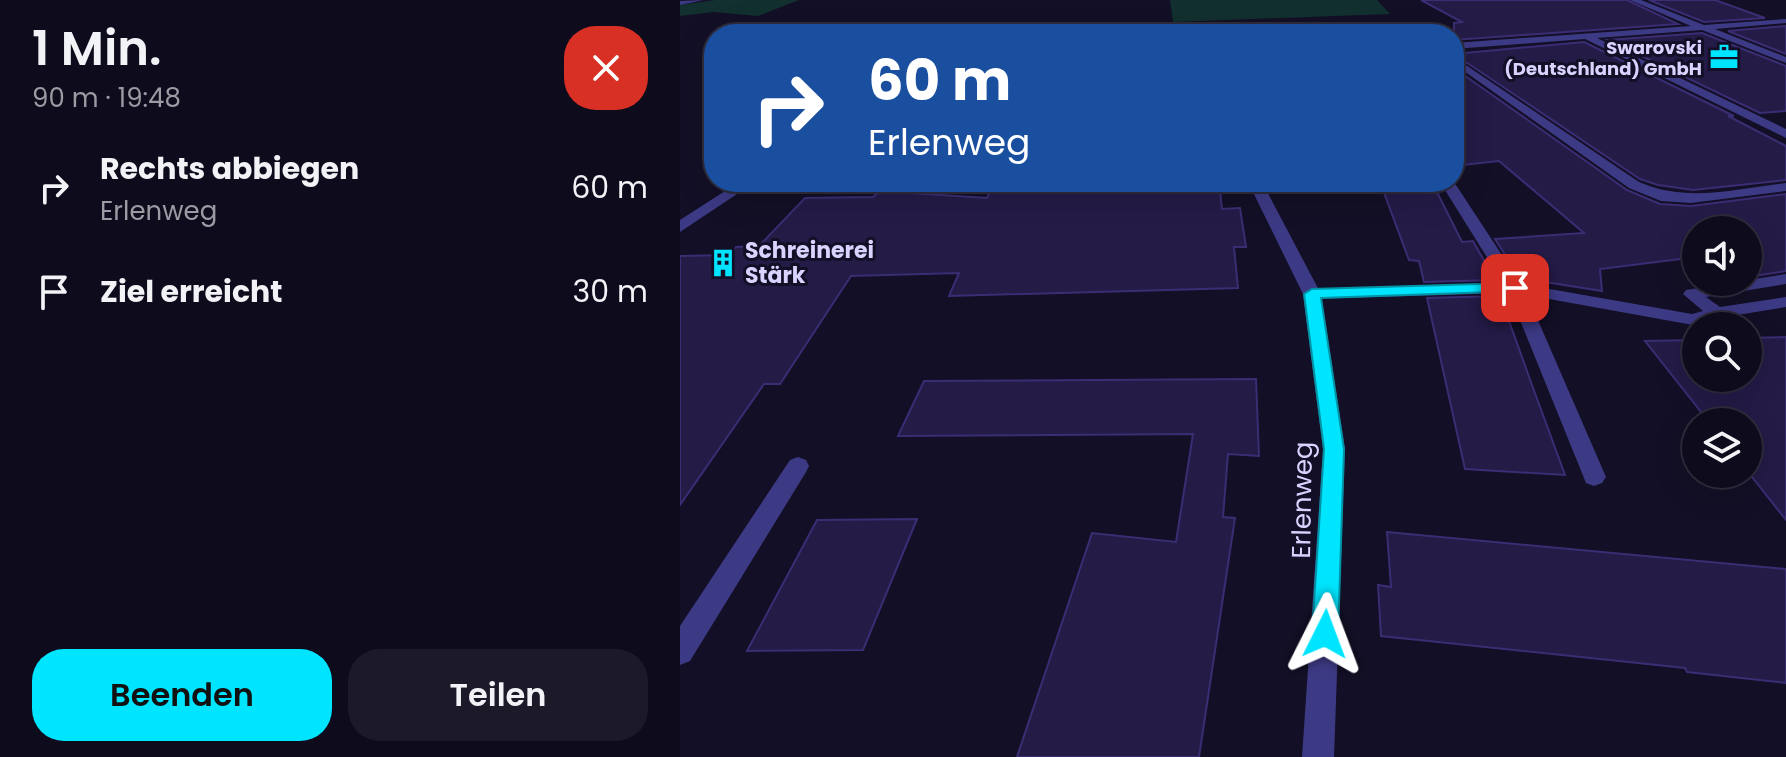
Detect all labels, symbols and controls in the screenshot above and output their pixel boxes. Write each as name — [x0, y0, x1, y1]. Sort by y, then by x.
text: 1 Min. — [32, 15, 162, 82]
button: close — [564, 26, 648, 110]
place label: Swarovski (Deutschland) GmbH — [1504, 35, 1702, 81]
text: 60 m — [868, 41, 1011, 120]
office icon: Swarovski (Deutschland) GmbH — [1709, 42, 1739, 72]
icon: right — [736, 56, 840, 160]
text: 90 m · 19:48 — [32, 80, 181, 116]
text: Erlenweg — [868, 117, 1030, 168]
text: Rechts abbiegen — [100, 147, 359, 190]
icon: right — [32, 166, 76, 210]
text: 60 m — [571, 166, 648, 209]
text: Erlenweg — [100, 193, 217, 229]
map controls — [1682, 216, 1762, 488]
button: sound — [1682, 216, 1762, 296]
place label: Schreinerei Stärk — [745, 235, 874, 291]
building icon: Schreinerei Stärk — [708, 248, 738, 278]
pin — [1481, 254, 1549, 322]
icon: arrive — [1493, 266, 1537, 310]
icon: arrive — [32, 270, 76, 314]
text: Ziel erreicht — [100, 270, 282, 313]
text: 30 m — [573, 270, 648, 313]
button: search — [1682, 312, 1762, 392]
button: layers — [1682, 408, 1762, 488]
street label: Erlenweg — [1283, 441, 1321, 559]
position arrow — [1283, 592, 1367, 676]
button: Beenden — [32, 649, 332, 741]
button: Teilen — [348, 649, 648, 741]

